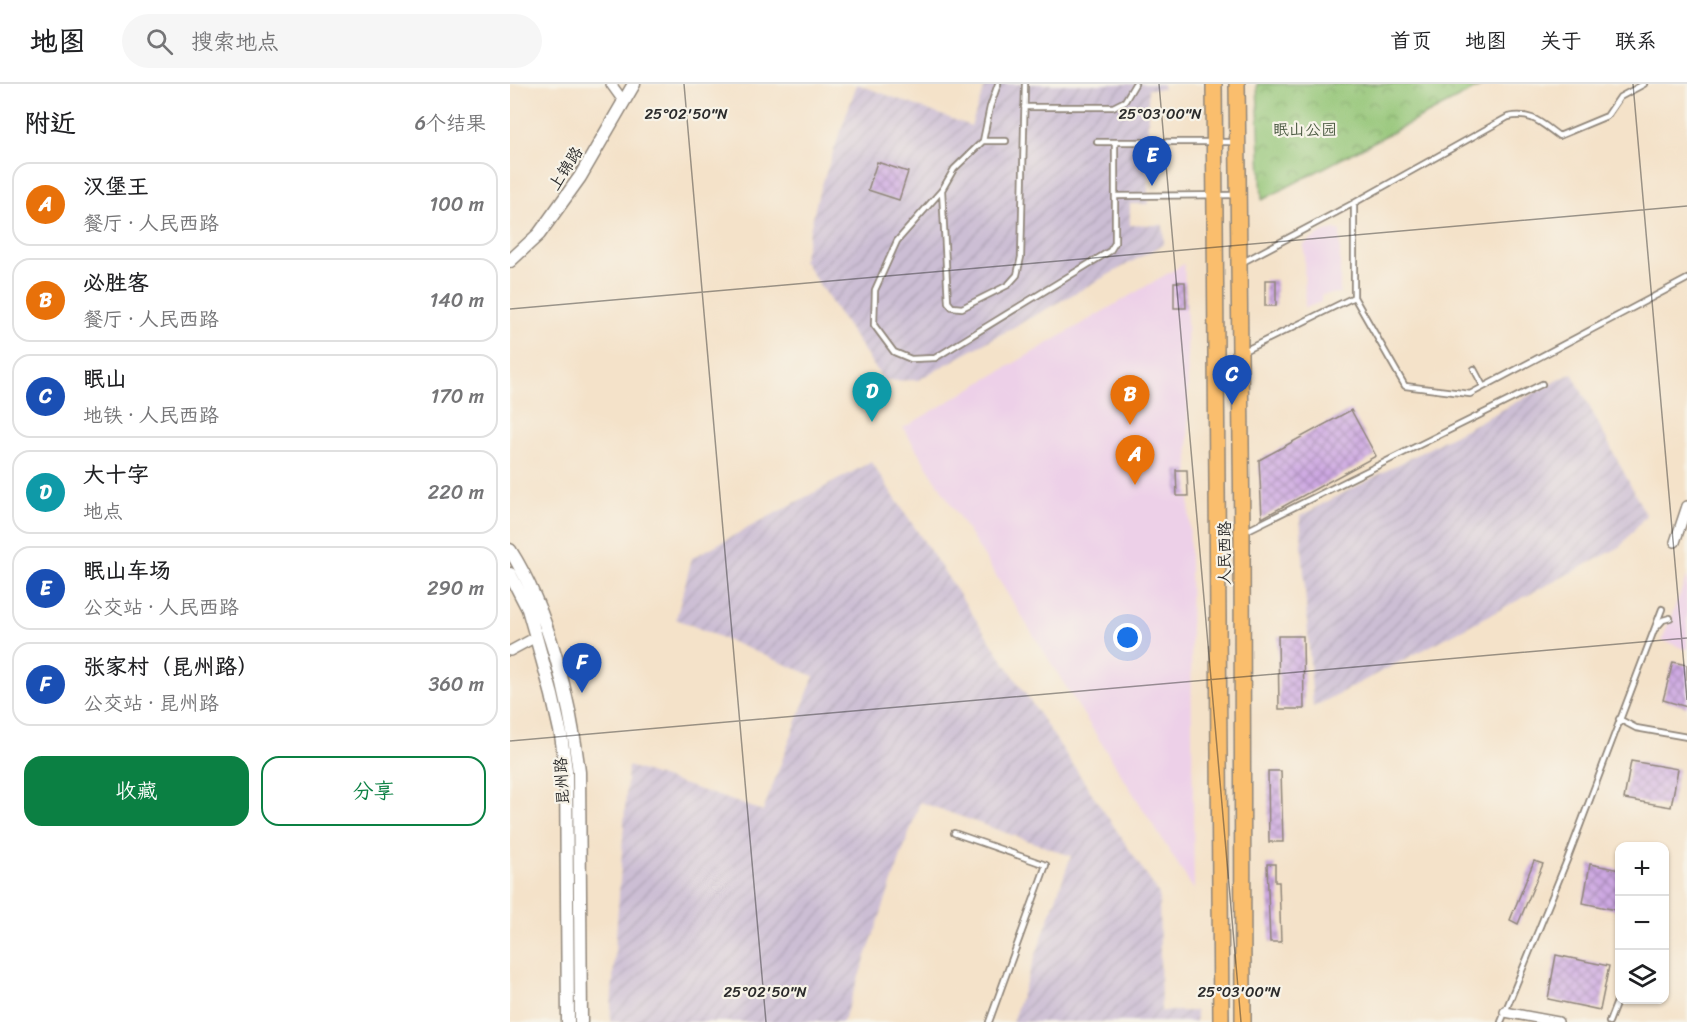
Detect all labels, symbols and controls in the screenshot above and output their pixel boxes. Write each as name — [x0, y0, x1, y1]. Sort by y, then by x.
search box — [122, 14, 542, 68]
text: 地图 — [30, 17, 86, 66]
text: 搜索地点 — [191, 22, 279, 61]
text: 首页 — [1390, 22, 1432, 60]
text: 地图 — [1465, 22, 1507, 60]
text: 关于 — [1540, 22, 1582, 60]
text: 联系 — [1615, 22, 1657, 60]
icon: search — [143, 25, 176, 58]
text: 附近 — [24, 100, 76, 146]
text: 25°02'50"N — [644, 101, 728, 127]
text: 25°03'00"N — [1118, 101, 1202, 127]
text: 6个结果 — [415, 106, 486, 141]
park label: 眠山公园 — [1273, 115, 1337, 144]
pin: E — [1132, 136, 1172, 186]
street label: 上锦路 — [540, 140, 591, 196]
text: 汉堡王 — [83, 167, 149, 206]
text: A — [39, 187, 52, 222]
text: 100 m — [430, 187, 484, 222]
text: 餐厅 · 人民西路 — [83, 206, 219, 241]
text: 必胜客 — [83, 263, 149, 302]
text: B — [39, 283, 52, 318]
text: 140 m — [430, 283, 484, 318]
text: 餐厅 · 人民西路 — [83, 302, 219, 337]
pin: C — [1212, 356, 1252, 405]
text: 眠山 — [83, 359, 127, 398]
pin: D — [852, 372, 892, 422]
pin: B — [1110, 376, 1150, 425]
text: C — [39, 379, 52, 414]
text: 170 m — [431, 379, 484, 414]
text: 地铁 · 人民西路 — [83, 398, 219, 433]
pin: A — [1116, 436, 1154, 485]
text: 大十字 — [83, 455, 149, 494]
text: D — [40, 475, 51, 510]
text: 220 m — [428, 475, 484, 510]
text: 地点 — [83, 494, 123, 529]
street label: 人民西路 — [1210, 521, 1239, 585]
text: 眠山车场 — [83, 551, 171, 590]
text: E — [40, 571, 51, 606]
text: 290 m — [427, 571, 484, 606]
text: 公交站 · 人民西路 — [83, 590, 239, 625]
your location — [1113, 623, 1142, 652]
pin: F — [562, 644, 602, 693]
text: 张家村（昆州路） — [83, 647, 259, 686]
text: F — [40, 667, 51, 702]
text: 360 m — [428, 667, 484, 702]
text: 公交站 · 昆州路 — [83, 686, 219, 721]
button: 收藏 — [24, 756, 249, 826]
button: 分享 — [261, 756, 486, 826]
street label: 昆州路 — [546, 756, 577, 806]
map controls — [1615, 842, 1669, 1004]
button: + — [1615, 842, 1669, 896]
button: − — [1615, 896, 1669, 950]
button: layers — [1615, 950, 1669, 1004]
text: 25°02'50"N — [723, 979, 807, 1005]
text: 25°03'00"N — [1197, 979, 1281, 1005]

